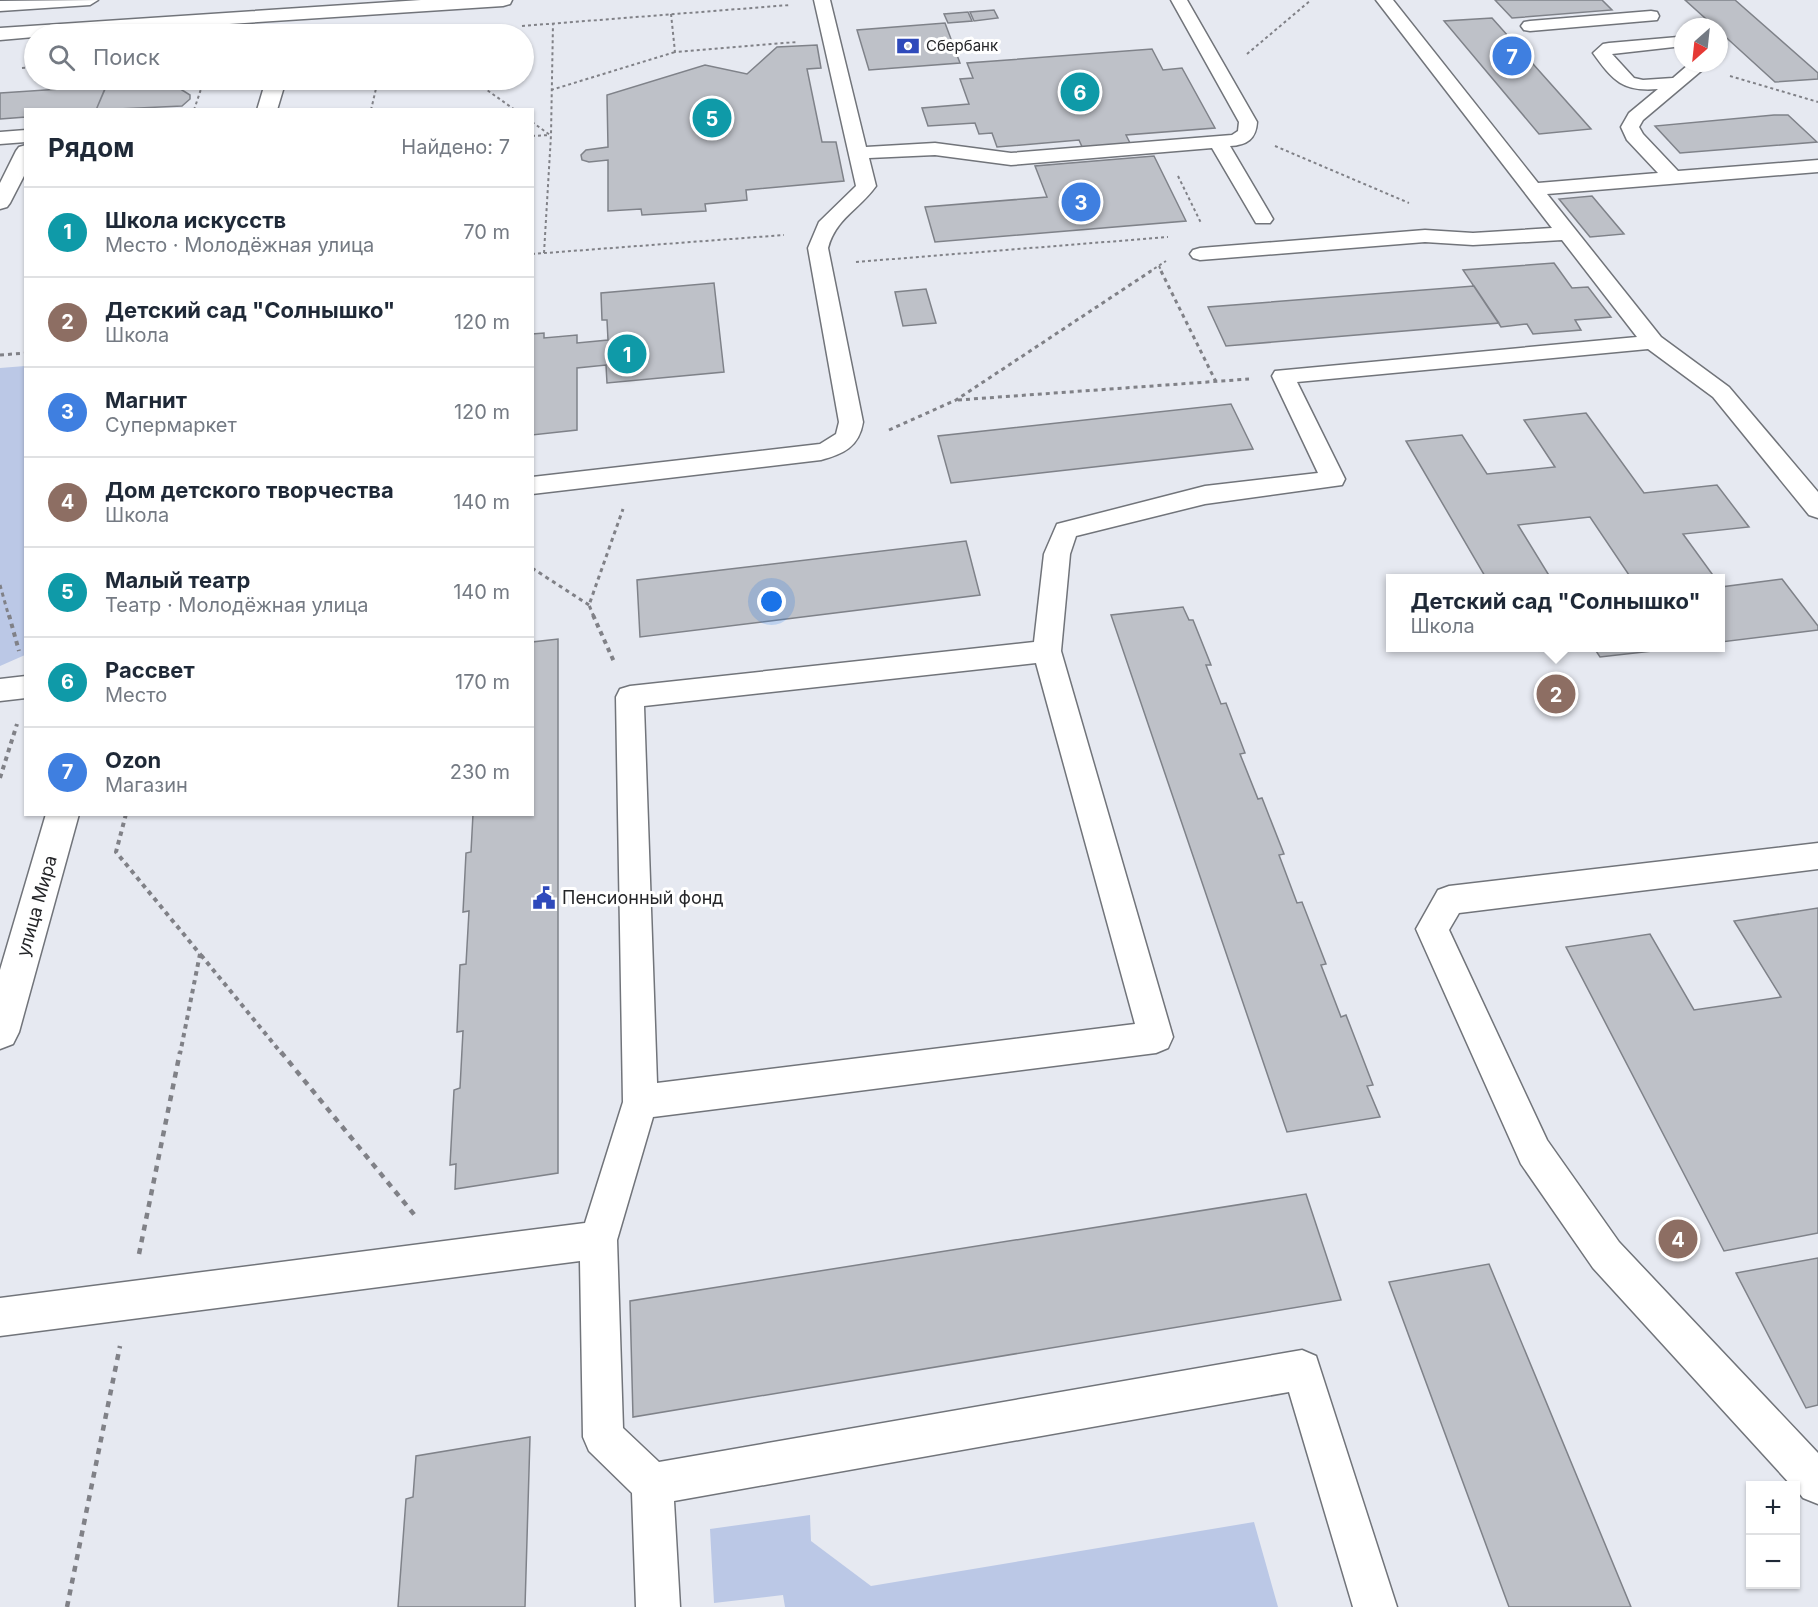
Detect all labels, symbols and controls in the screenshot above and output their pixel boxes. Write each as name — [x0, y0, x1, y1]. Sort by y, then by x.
north arrow — [1674, 18, 1728, 72]
search box — [24, 24, 534, 90]
bank icon: Сбербанк — [895, 33, 921, 59]
pin: 7 — [1492, 34, 1532, 78]
place label: Сбербанк — [926, 36, 998, 55]
icon: search — [45, 41, 78, 74]
text: Поиск — [93, 44, 160, 70]
pin: 6 — [1060, 70, 1100, 115]
pin: 5 — [692, 96, 732, 140]
text: Рядом — [48, 132, 134, 163]
text: Найдено: 7 — [401, 135, 510, 159]
pin: 3 — [1062, 180, 1100, 224]
text: Школа искусств — [105, 207, 286, 233]
text: 1 — [63, 220, 72, 244]
text: 70 m — [463, 220, 510, 244]
text: Место · Молодёжная улица — [105, 233, 374, 257]
text: Детский сад "Солнышко" — [105, 297, 395, 323]
text: 2 — [61, 310, 74, 334]
text: 120 m — [454, 310, 510, 334]
text: Школа — [105, 323, 169, 347]
pin: 1 — [608, 332, 646, 376]
text: Магнит — [105, 387, 187, 413]
text: 3 — [61, 400, 74, 424]
text: 120 m — [454, 400, 510, 424]
text: Супермаркет — [105, 413, 237, 437]
text: Дом детского творчества — [105, 477, 394, 503]
text: 4 — [61, 490, 74, 514]
text: 140 m — [453, 490, 510, 514]
text: Школа — [105, 503, 169, 527]
text: Малый театр — [105, 567, 250, 593]
popup — [1386, 574, 1725, 652]
text: 5 — [61, 580, 74, 604]
text: 140 m — [453, 580, 510, 604]
your location — [757, 587, 786, 616]
text: Детский сад "Солнышко" — [1410, 588, 1701, 614]
text: Театр · Молодёжная улица — [105, 593, 368, 617]
text: Школа — [1410, 614, 1475, 638]
text: Рассвет — [105, 657, 195, 683]
text: 6 — [61, 670, 74, 694]
text: 170 m — [455, 670, 510, 694]
pin: 2 — [1536, 672, 1576, 716]
text: Место — [105, 683, 167, 707]
text: Ozon — [105, 747, 161, 773]
text: 7 — [62, 760, 73, 784]
text: 230 m — [450, 760, 510, 784]
text: Магазин — [105, 773, 188, 797]
street label: улица Мира — [12, 853, 61, 959]
public building icon: Пенсионный фонд — [531, 885, 557, 911]
place label: Пенсионный фонд — [562, 887, 724, 908]
pin: 4 — [1658, 1216, 1698, 1262]
map controls — [1746, 1481, 1800, 1589]
button: + — [1746, 1481, 1800, 1535]
button: − — [1746, 1535, 1800, 1589]

